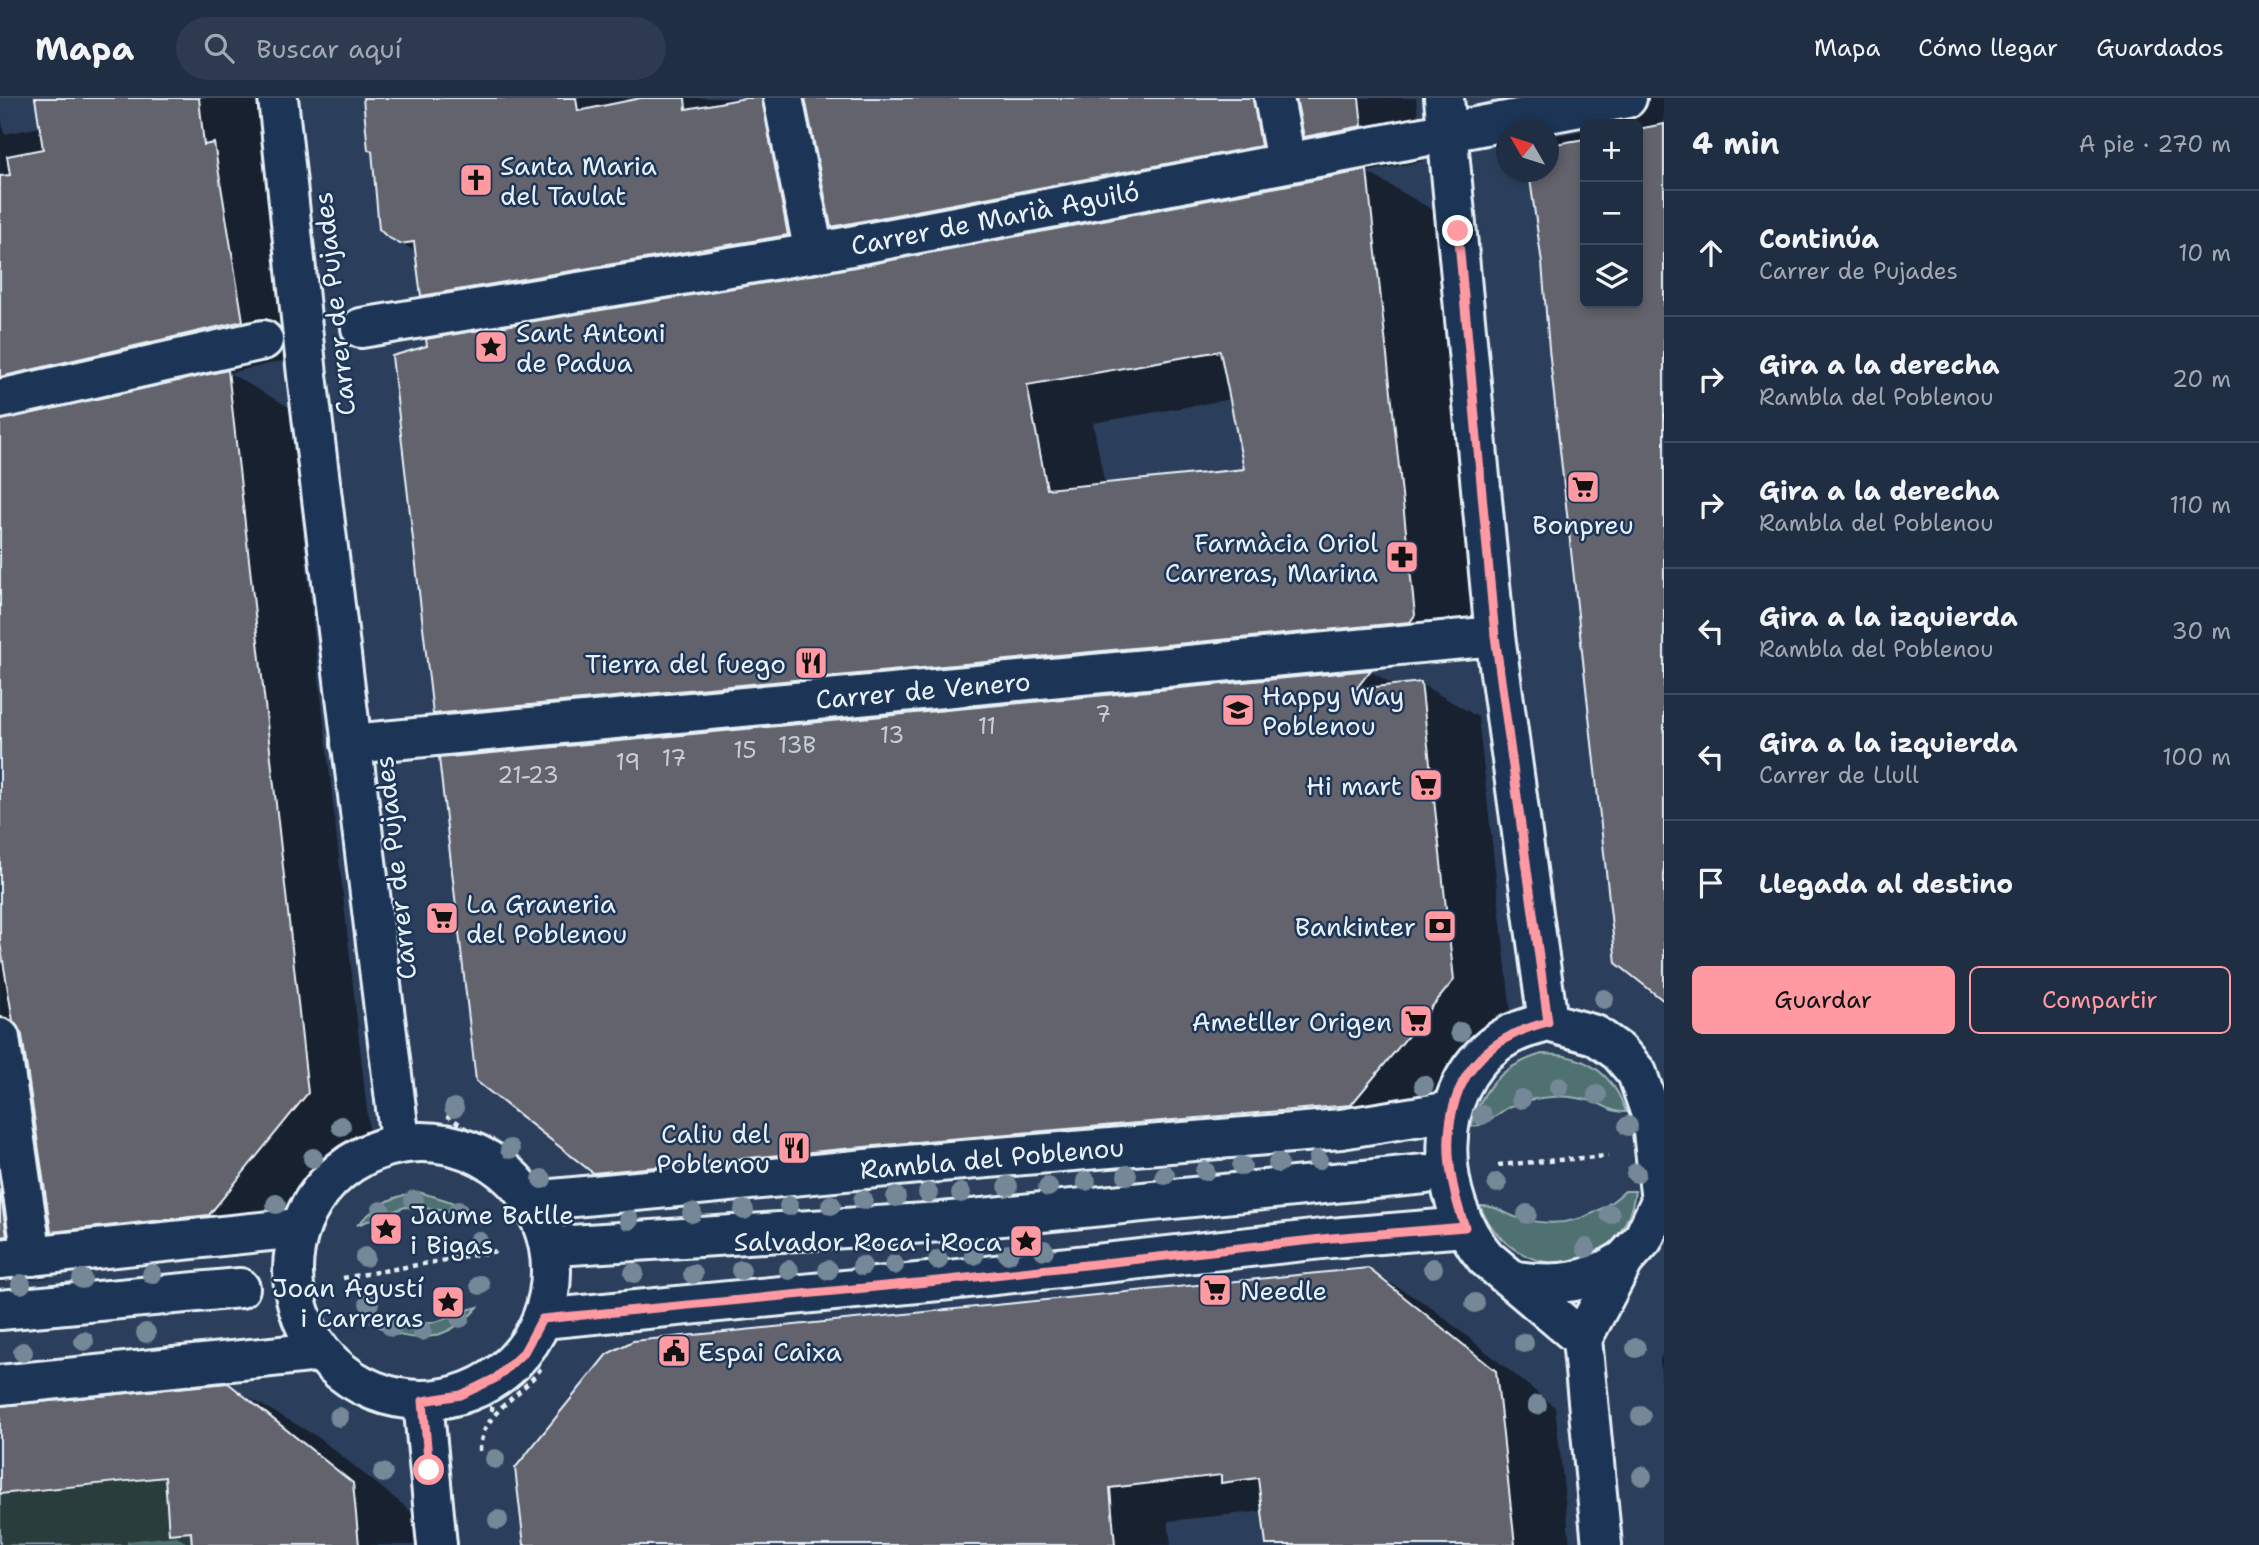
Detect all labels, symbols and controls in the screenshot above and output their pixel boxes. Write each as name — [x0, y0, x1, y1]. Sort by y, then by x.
search box — [176, 17, 666, 80]
text: Mapa — [35, 26, 134, 71]
icon: search — [200, 29, 238, 67]
text: Buscar aquí — [256, 31, 402, 66]
text: Mapa — [1814, 32, 1880, 64]
text: Cómo llegar — [1918, 32, 2058, 64]
text: Guardados — [2096, 32, 2224, 64]
north arrow — [1496, 119, 1559, 182]
map controls — [1580, 119, 1643, 308]
button: + — [1580, 119, 1643, 182]
text: 4 min — [1692, 123, 1779, 164]
text: A pie · 270 m — [2079, 129, 2231, 159]
place label: Santa Maria del Taulat — [500, 148, 657, 213]
church icon: Santa Maria del Taulat — [457, 161, 495, 199]
street label: Carrer de Marià Aguiló — [848, 173, 1142, 263]
button: − — [1580, 182, 1643, 245]
street label: Carrer de Pujades — [305, 190, 363, 418]
route end — [1442, 215, 1473, 246]
text: Continúa — [1759, 221, 1879, 256]
icon: ahead — [1692, 234, 1730, 272]
text: 10 m — [2178, 238, 2231, 268]
button: layers — [1580, 245, 1643, 308]
text: Carrer de Pujades — [1759, 256, 1958, 286]
place label: Sant Antoni de Padua — [516, 315, 666, 380]
place icon: Sant Antoni de Padua — [472, 328, 510, 366]
text: Gira a la derecha — [1759, 347, 2000, 382]
icon: right — [1692, 360, 1730, 398]
text: 20 m — [2172, 364, 2231, 394]
text: Rambla del Poblenou — [1759, 382, 1994, 412]
supermarket icon: Bonpreu — [1564, 468, 1602, 506]
text: Gira a la derecha — [1759, 473, 2000, 508]
icon: right — [1692, 486, 1730, 524]
text: 110 m — [2169, 490, 2231, 520]
place label: Bonpreu — [1532, 507, 1634, 542]
text: Rambla del Poblenou — [1759, 508, 1994, 538]
place label: Farmàcia Oriol Carreras, Marina — [1165, 525, 1378, 590]
pharmacy icon: Farmàcia Oriol Carreras, Marina — [1383, 538, 1421, 576]
text: Gira a la izquierda — [1759, 599, 2018, 634]
icon: left — [1692, 612, 1730, 650]
text: 30 m — [2172, 616, 2231, 646]
text: Rambla del Poblenou — [1759, 634, 1994, 664]
restaurant icon: Tierra del fuego — [792, 644, 830, 682]
place label: Tierra del fuego — [585, 646, 786, 681]
street label: Carrer de Venero — [814, 663, 1032, 717]
place label: Happy Way Poblenou — [1262, 678, 1405, 743]
school or university icon: Happy Way Poblenou — [1219, 691, 1257, 729]
house number: 7 — [1095, 699, 1111, 729]
house number: 11 — [978, 711, 996, 741]
house number: 13 — [880, 720, 904, 750]
text: Gira a la izquierda — [1759, 725, 2018, 760]
house number: 13B — [778, 730, 816, 760]
house number: 15 — [733, 735, 757, 765]
icon: left — [1692, 738, 1730, 776]
text: 100 m — [2162, 742, 2231, 772]
house number: 17 — [662, 743, 686, 773]
house number: 19 — [616, 747, 640, 777]
street label: Carrer de Pujades — [366, 754, 424, 982]
house number: 21-23 — [497, 760, 559, 790]
text: Carrer de Llull — [1759, 760, 1919, 790]
supermarket icon: Hi mart — [1407, 766, 1445, 804]
place label: Hi mart — [1306, 768, 1402, 803]
icon: arrive — [1692, 864, 1730, 902]
text: Llegada al destino — [1759, 866, 2013, 901]
place label: La Graneria del Poblenou — [466, 886, 627, 951]
supermarket icon: La Graneria del Poblenou — [423, 899, 461, 937]
bank icon: Bankinter — [1421, 907, 1459, 945]
place label: Bankinter — [1295, 909, 1416, 944]
button: Guardar — [1692, 966, 1955, 1034]
button: Compartir — [1969, 966, 2231, 1034]
supermarket icon: Ametller Origen — [1397, 1002, 1435, 1040]
place label: Ametller Origen — [1192, 1004, 1392, 1039]
place label: Caliu del Poblenou — [656, 1116, 770, 1181]
restaurant icon: Caliu del Poblenou — [775, 1129, 813, 1167]
street label: Rambla del Poblenou — [858, 1129, 1126, 1187]
place label: Jaume Batlle i Bigas — [410, 1197, 574, 1262]
place icon: Jaume Batlle i Bigas — [367, 1210, 405, 1248]
place icon: Salvador Roca i Roca — [1007, 1222, 1045, 1260]
place label: Salvador Roca i Roca — [734, 1224, 1002, 1259]
place label: Joan Agustí i Carreras — [272, 1270, 425, 1335]
supermarket icon: Needle — [1196, 1271, 1234, 1309]
place label: Needle — [1240, 1273, 1327, 1308]
place icon: Joan Agustí i Carreras — [429, 1283, 467, 1321]
public building icon: Espai Caixa — [655, 1332, 693, 1370]
place label: Espai Caixa — [698, 1334, 842, 1369]
route start — [413, 1454, 444, 1485]

